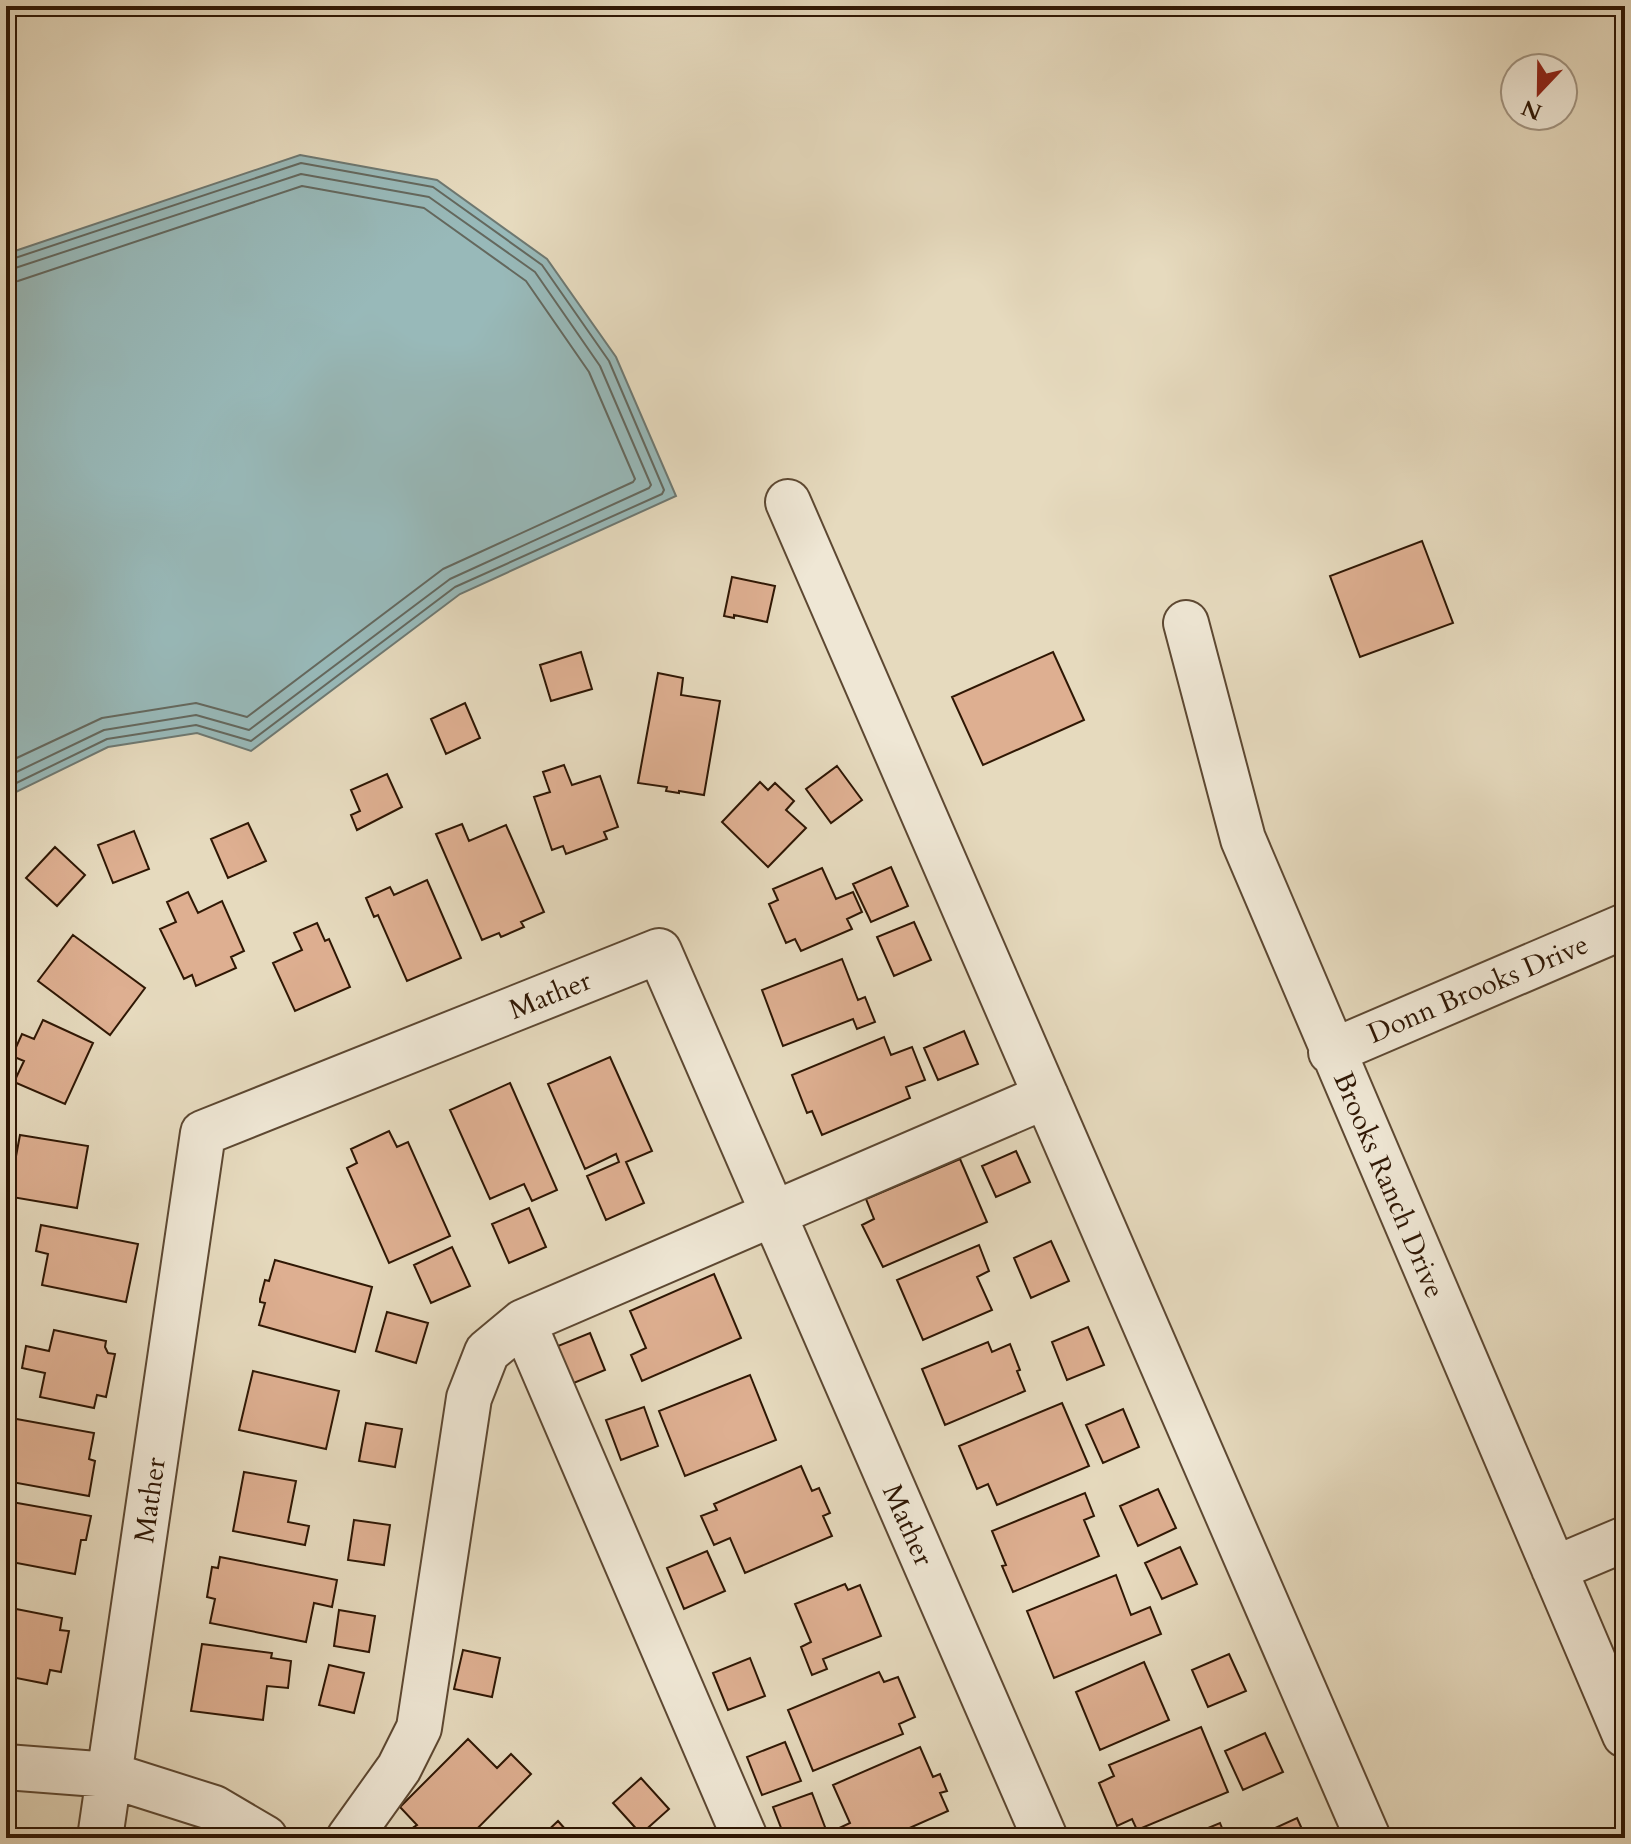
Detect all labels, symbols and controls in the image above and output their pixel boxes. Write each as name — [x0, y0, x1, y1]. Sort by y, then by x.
north arrow — [1499, 52, 1579, 132]
text: N — [1517, 92, 1546, 127]
street label: Donn Brooks Drive — [1362, 925, 1594, 1053]
street label: Mather — [503, 961, 598, 1029]
street label: Brooks Ranch Drive — [1324, 1066, 1454, 1304]
street label: Mather — [125, 1454, 175, 1545]
street label: Mather — [873, 1478, 943, 1573]

